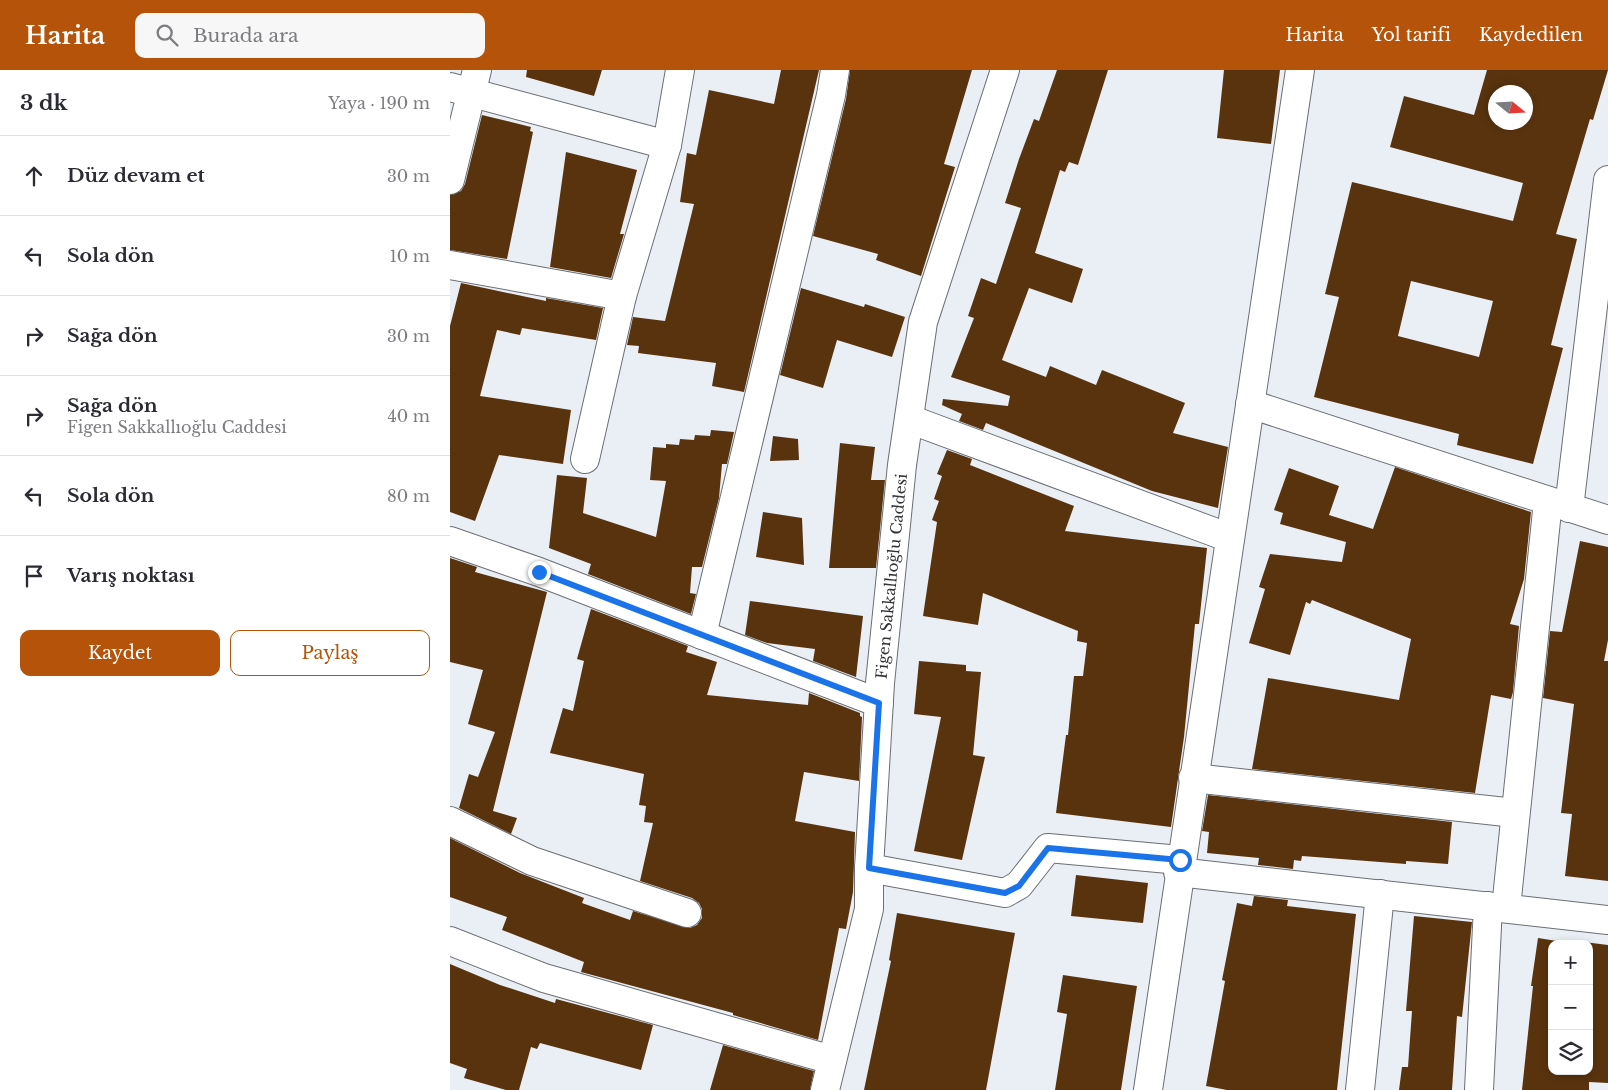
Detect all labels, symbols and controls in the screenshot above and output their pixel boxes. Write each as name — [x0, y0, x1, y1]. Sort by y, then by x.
search box — [135, 13, 485, 58]
text: Harita — [25, 21, 105, 50]
icon: search — [153, 21, 181, 49]
text: Burada ara — [193, 24, 299, 47]
text: Harita — [1286, 24, 1344, 46]
text: Yol tarifi — [1372, 24, 1451, 46]
text: Kaydedilen — [1479, 24, 1583, 46]
north arrow — [1488, 85, 1533, 130]
text: 3 dk — [20, 90, 67, 116]
text: Yaya · 190 m — [328, 93, 430, 113]
icon: ahead — [20, 162, 48, 190]
text: Düz devam et — [67, 164, 205, 187]
text: 30 m — [387, 166, 430, 186]
icon: left — [20, 242, 48, 270]
text: Sola dön — [67, 244, 154, 267]
text: 10 m — [390, 246, 430, 266]
icon: right — [20, 322, 48, 350]
text: Sağa dön — [67, 324, 158, 347]
text: 30 m — [387, 326, 430, 346]
text: Sağa dön — [67, 394, 158, 417]
icon: right — [20, 402, 48, 430]
text: 40 m — [387, 406, 430, 426]
text: Figen Sakkallıoğlu Caddesi — [67, 417, 287, 437]
street label: Figen Sakkallıoğlu Caddesi — [871, 473, 911, 680]
icon: left — [20, 482, 48, 510]
text: Sola dön — [67, 484, 154, 507]
text: 80 m — [387, 486, 430, 506]
route end — [528, 561, 551, 584]
icon: arrive — [20, 562, 48, 590]
text: Varış noktası — [67, 564, 195, 587]
button: Kaydet — [20, 630, 220, 676]
button: Paylaş — [230, 630, 430, 676]
route start — [1169, 849, 1192, 872]
map controls — [1548, 940, 1593, 1075]
button: + — [1548, 940, 1593, 985]
button: − — [1548, 985, 1593, 1030]
button: layers — [1548, 1030, 1593, 1075]

